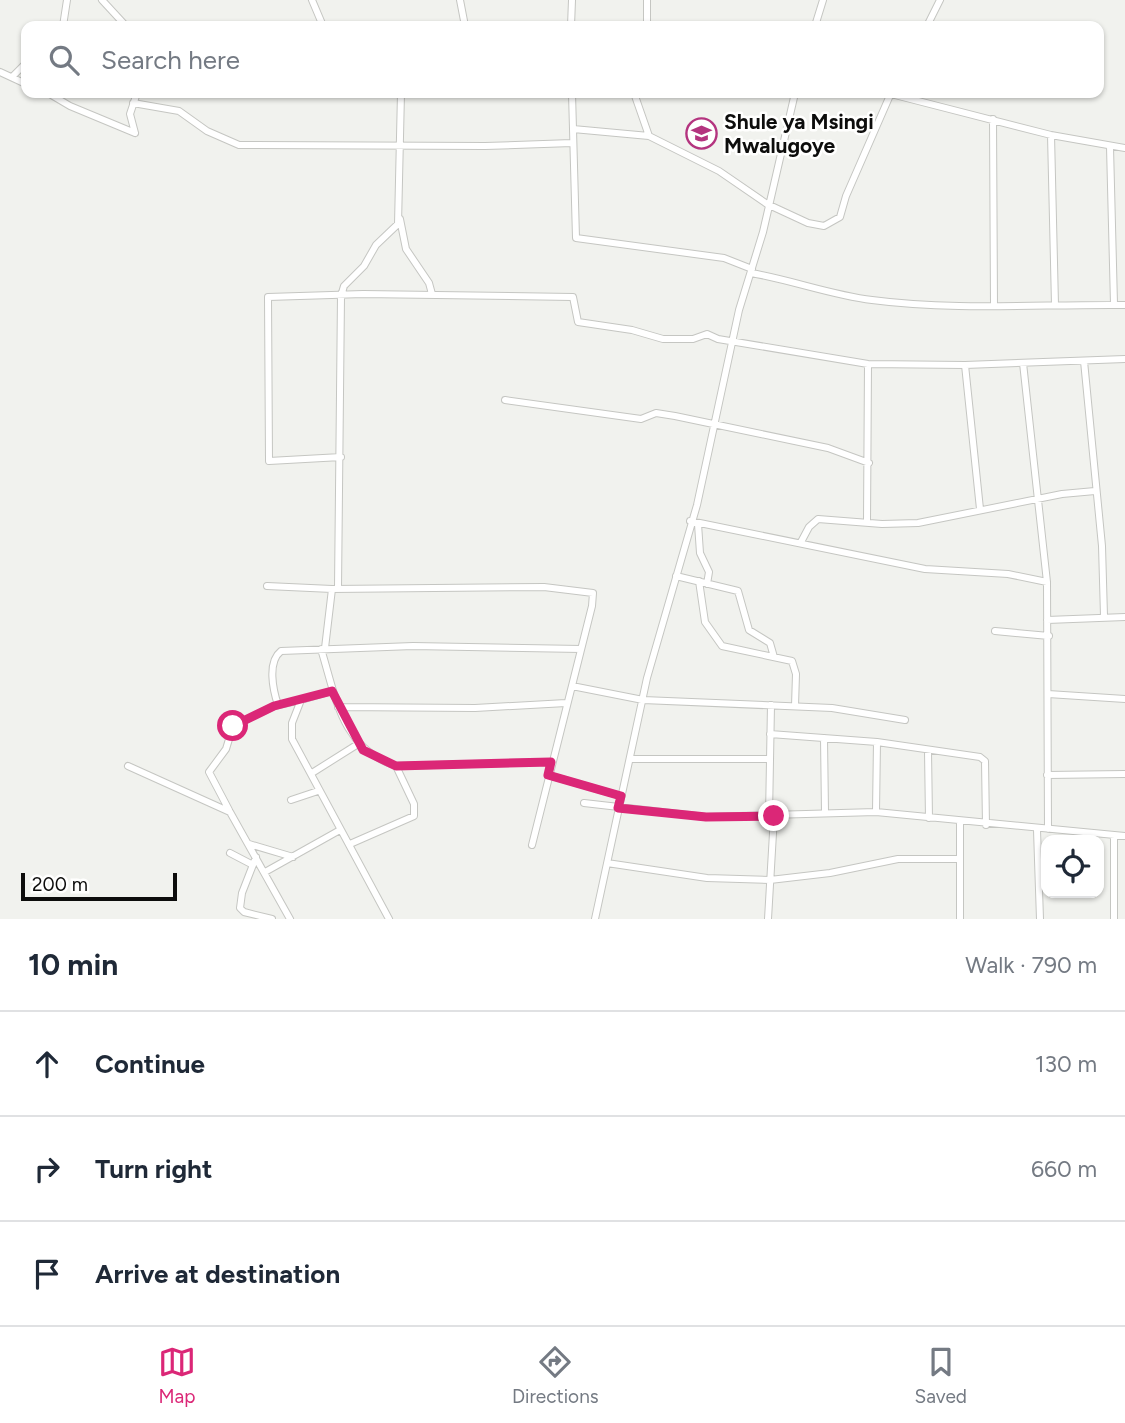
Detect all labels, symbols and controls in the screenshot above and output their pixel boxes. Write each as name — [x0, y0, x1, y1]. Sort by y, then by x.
search box — [21, 21, 1104, 98]
icon: search — [45, 41, 83, 79]
text: Search here — [101, 44, 240, 76]
place label: Shule ya Msingi Mwalugoye — [724, 109, 874, 158]
school or university icon: Shule ya Msingi Mwalugoye — [684, 116, 718, 150]
route start — [217, 710, 248, 741]
route end — [758, 800, 789, 831]
map controls — [1041, 835, 1104, 898]
button: locate — [1041, 835, 1104, 898]
scale bar — [21, 870, 177, 902]
text: 200 m — [32, 873, 88, 896]
text: 10 min — [28, 946, 118, 983]
text: Walk · 790 m — [965, 951, 1097, 979]
icon: ahead — [28, 1045, 66, 1083]
text: Continue — [95, 1048, 205, 1080]
text: 130 m — [1035, 1050, 1097, 1078]
icon: right — [28, 1150, 66, 1188]
text: Turn right — [95, 1153, 212, 1185]
text: 660 m — [1031, 1155, 1097, 1183]
icon: arrive — [28, 1255, 66, 1293]
text: Arrive at destination — [95, 1258, 340, 1290]
tab: Map — [158, 1343, 196, 1408]
tab: Directions — [512, 1343, 599, 1408]
tab: Saved — [915, 1343, 967, 1408]

